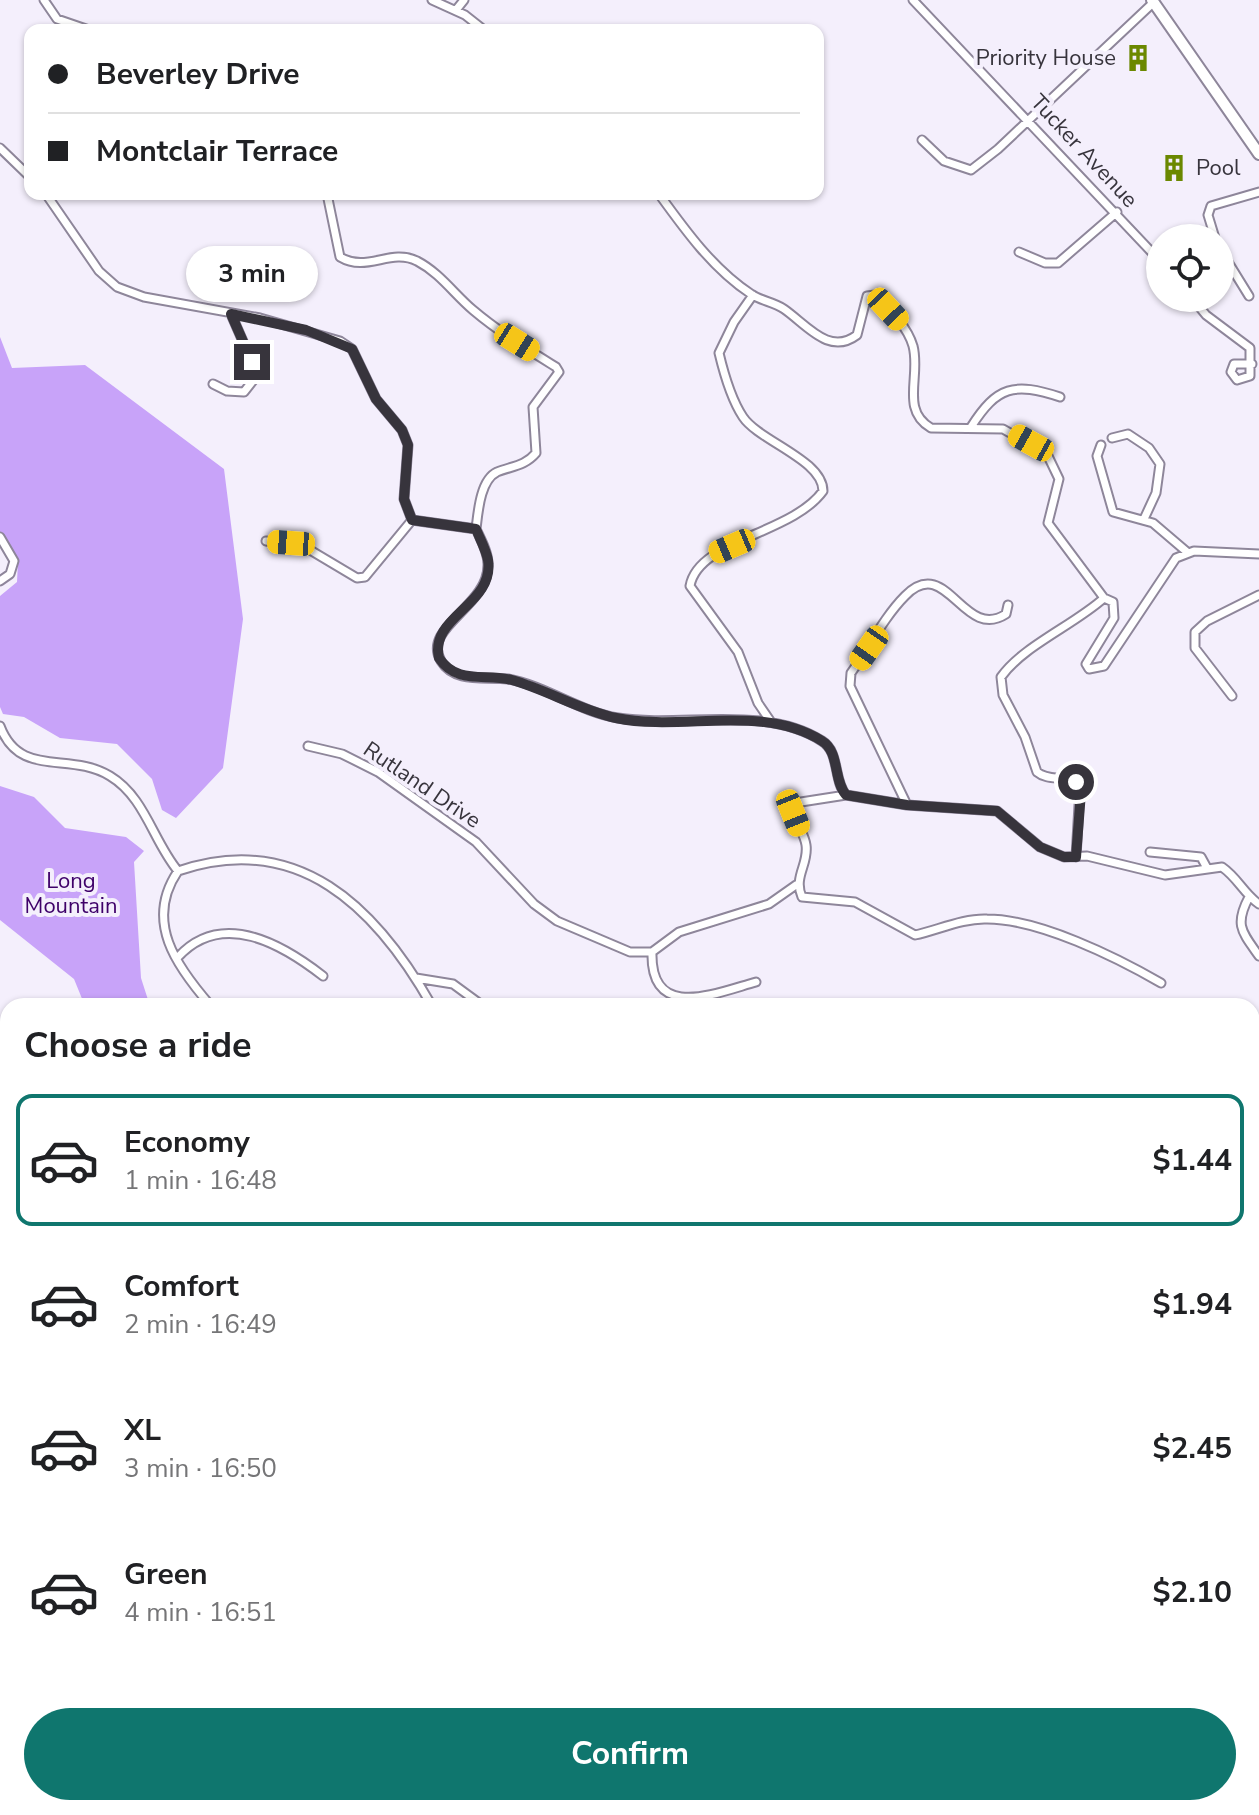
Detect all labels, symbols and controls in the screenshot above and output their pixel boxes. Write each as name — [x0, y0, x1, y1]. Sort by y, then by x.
place label: Priority House — [976, 43, 1116, 73]
building icon: Priority House — [1123, 43, 1153, 73]
text: Beverley Drive — [96, 54, 300, 95]
street label: Tucker Avenue — [1024, 88, 1144, 214]
text: Montclair Terrace — [96, 131, 338, 172]
building icon: Pool — [1159, 153, 1189, 183]
place label: Pool — [1196, 153, 1241, 183]
map controls — [1146, 224, 1234, 312]
button: locate — [1146, 224, 1234, 312]
callout: 3 min — [186, 246, 318, 302]
text: 3 min — [218, 256, 286, 291]
car — [863, 283, 913, 335]
car — [490, 319, 544, 365]
route end — [234, 344, 270, 380]
car — [1004, 421, 1058, 465]
car — [705, 526, 759, 566]
car — [266, 529, 316, 557]
car — [845, 621, 893, 675]
street label: Rutland Drive — [357, 735, 487, 835]
route start — [1058, 764, 1094, 800]
car — [773, 786, 813, 840]
park label: Long Mountain — [25, 866, 117, 921]
text: Choose a ride — [24, 1021, 252, 1070]
text: Economy — [124, 1122, 250, 1163]
icon: car — [28, 1124, 100, 1196]
text: $1.44 — [1153, 1140, 1232, 1181]
text: 1 min · 16:48 — [124, 1163, 277, 1198]
text: Comfort — [124, 1266, 239, 1307]
icon: car — [28, 1268, 100, 1340]
text: $1.94 — [1153, 1284, 1232, 1325]
text: 2 min · 16:49 — [124, 1307, 277, 1342]
text: XL — [124, 1410, 161, 1451]
icon: car — [28, 1412, 100, 1484]
text: $2.45 — [1153, 1428, 1232, 1469]
text: 3 min · 16:50 — [124, 1451, 277, 1486]
text: Green — [124, 1554, 208, 1595]
icon: car — [28, 1556, 100, 1628]
text: $2.10 — [1153, 1572, 1232, 1613]
text: 4 min · 16:51 — [124, 1595, 277, 1630]
button: Confirm — [24, 1708, 1236, 1800]

